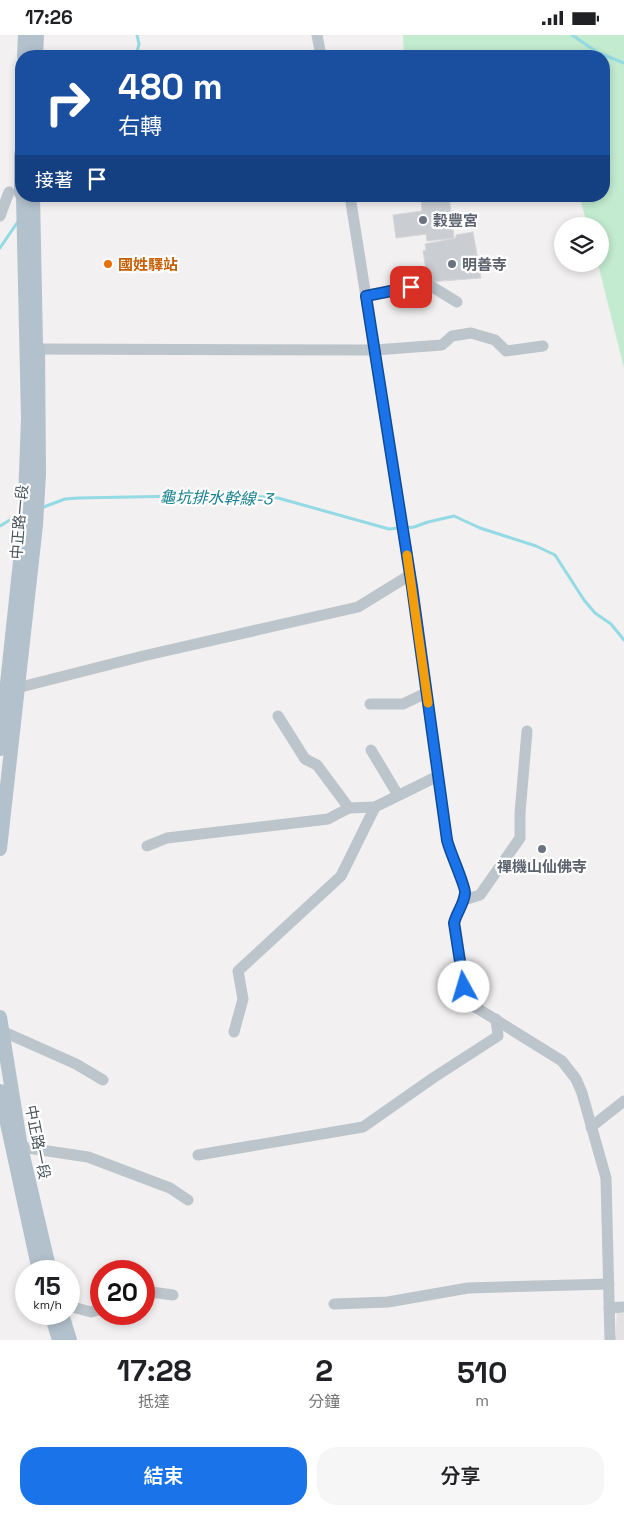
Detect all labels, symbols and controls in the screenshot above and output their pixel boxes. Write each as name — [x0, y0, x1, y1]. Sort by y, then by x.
text: 17:26 — [25, 5, 73, 30]
text: 480 m — [118, 65, 223, 109]
icon: right — [35, 70, 100, 135]
text: 右轉 — [118, 112, 162, 140]
icon: arrive — [83, 165, 111, 193]
text: 接著 — [35, 168, 73, 193]
place label: 穀豐宮 — [433, 211, 478, 230]
marker: 穀豐宮 — [417, 214, 429, 226]
map controls — [554, 217, 609, 272]
button: layers — [554, 217, 609, 272]
place label: 國姓驛站 — [118, 255, 178, 274]
place label: 明善寺 — [462, 255, 507, 274]
marker: 國姓驛站 — [102, 258, 114, 270]
marker: 明善寺 — [446, 258, 458, 270]
pin — [390, 266, 432, 308]
icon: arrive — [397, 273, 425, 301]
street label: 中正路一段 — [6, 484, 32, 560]
water label: 龜坑排水幹線-3 — [159, 487, 275, 510]
marker: 禪機山仙佛寺 — [536, 843, 548, 855]
place label: 禪機山仙佛寺 — [497, 857, 587, 876]
position arrow — [437, 960, 489, 1012]
street label: 中正路一段 — [22, 1103, 54, 1181]
speed limit sign: 20 — [90, 1260, 155, 1325]
text: 15 — [34, 1270, 61, 1302]
text: km/h — [33, 1297, 62, 1313]
text: 17:28 — [117, 1351, 192, 1390]
text: 2 — [315, 1351, 333, 1390]
text: 510 — [457, 1353, 507, 1392]
text: m — [475, 1390, 489, 1411]
text: 抵達 — [138, 1391, 170, 1412]
text: 分鐘 — [308, 1391, 340, 1412]
button: 結束 — [20, 1447, 307, 1505]
button: 分享 — [317, 1447, 604, 1505]

